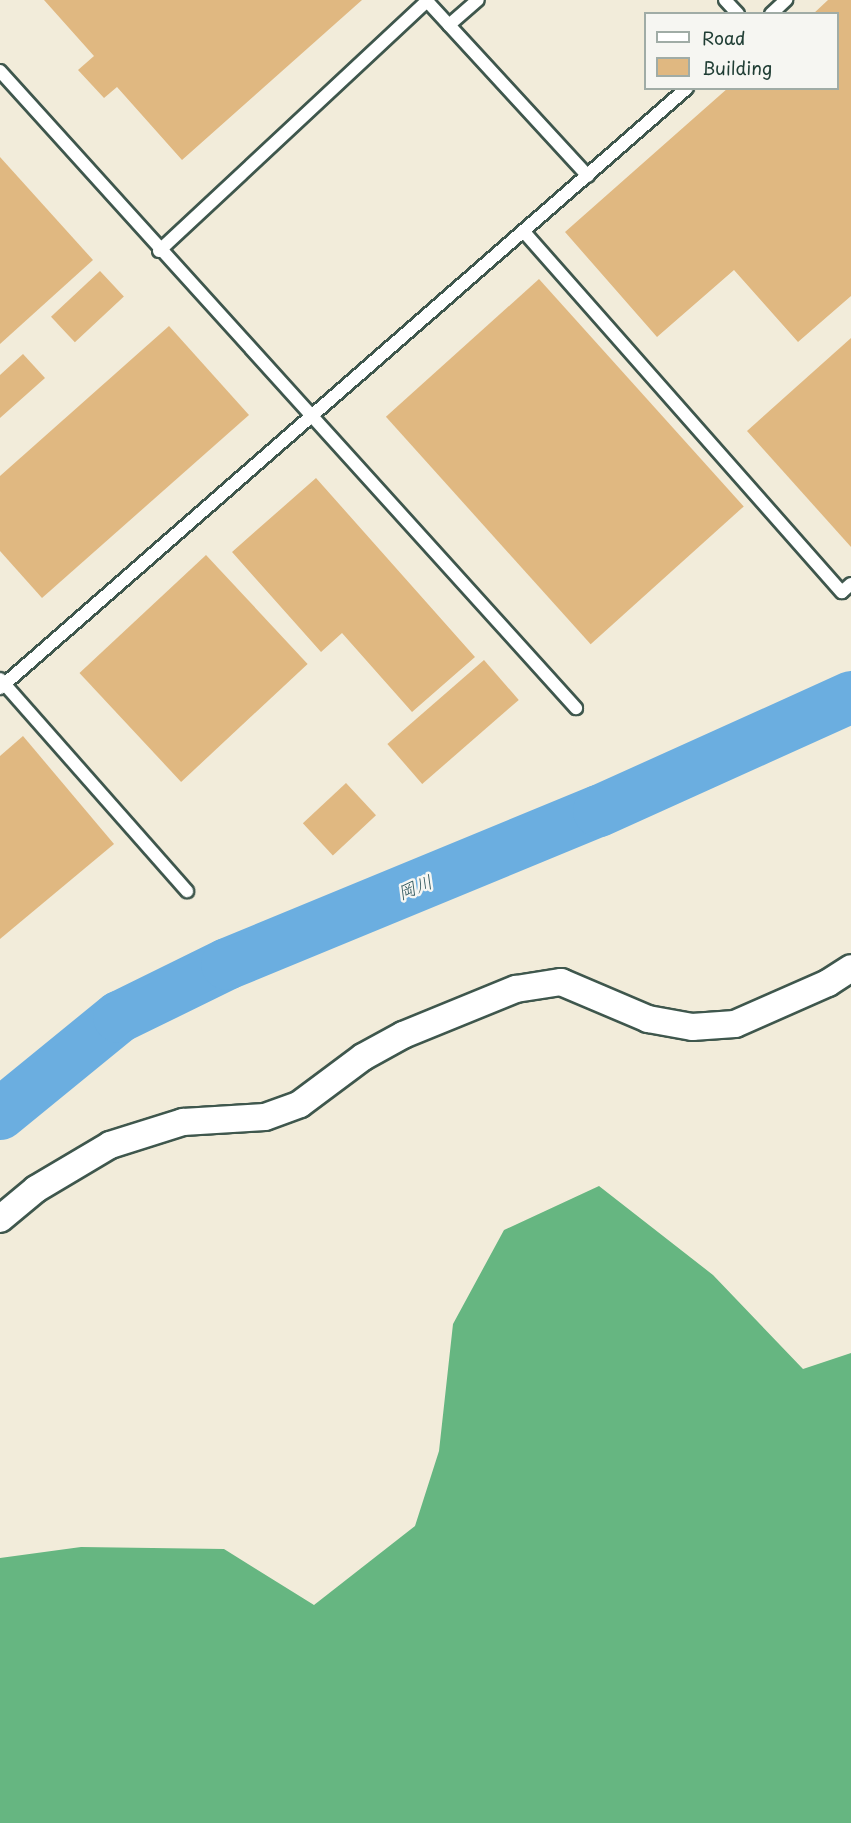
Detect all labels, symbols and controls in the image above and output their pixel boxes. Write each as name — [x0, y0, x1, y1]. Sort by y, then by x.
legend — [644, 12, 839, 90]
text: Road — [702, 24, 746, 51]
text: Building — [702, 54, 772, 81]
water label: 岡川 — [394, 870, 436, 904]

